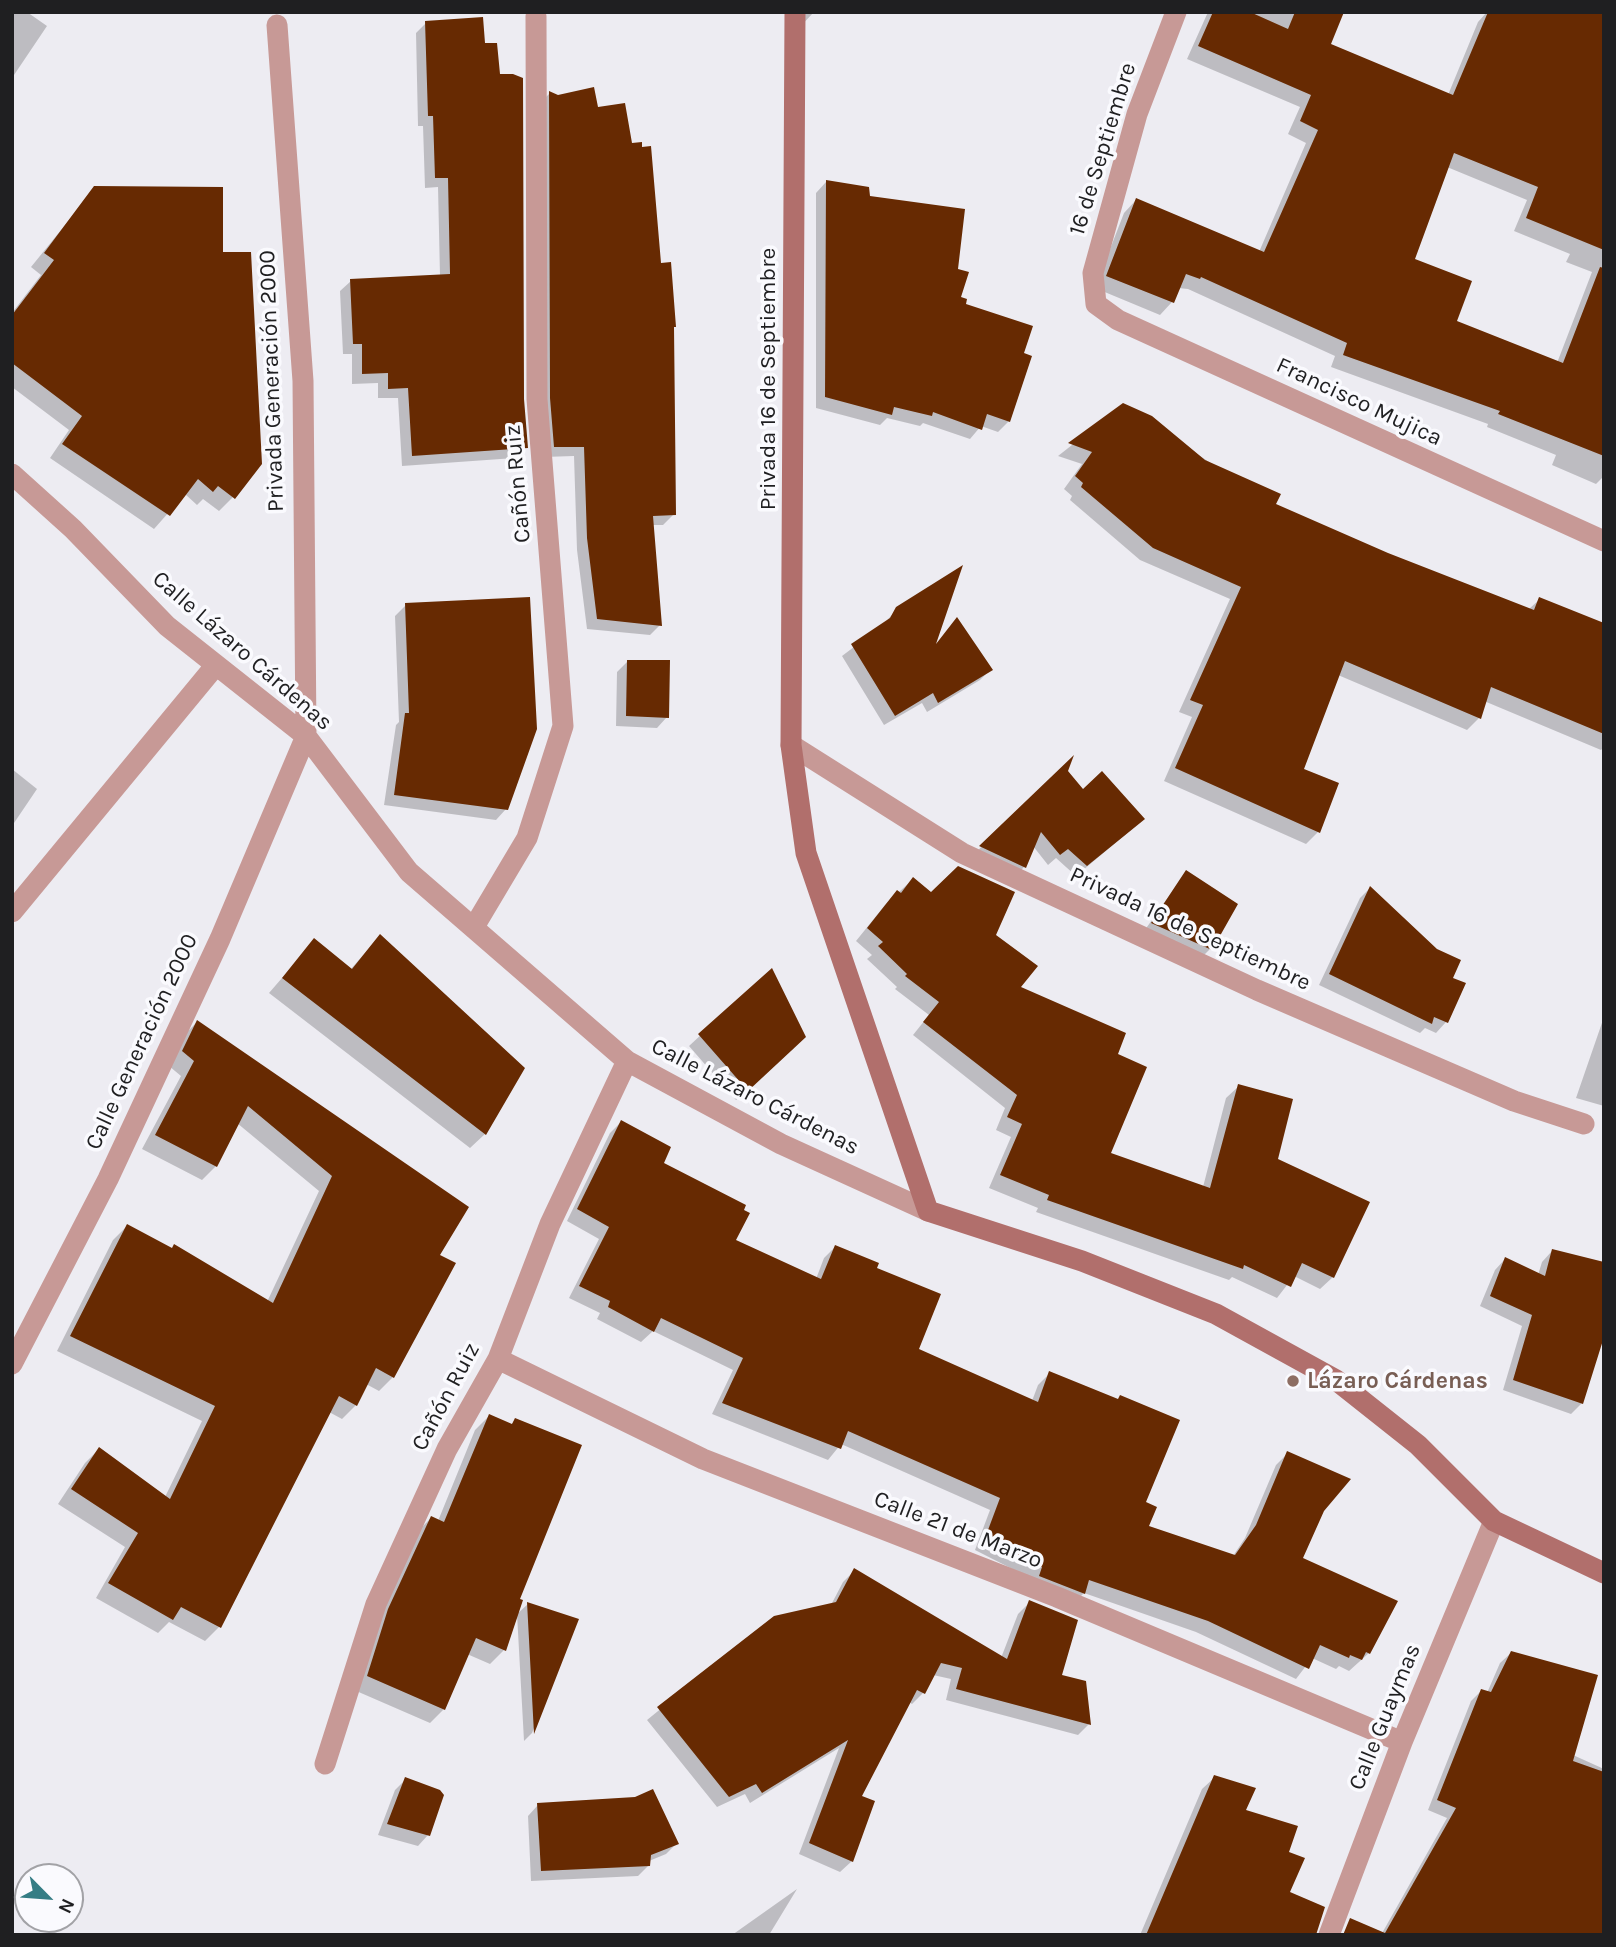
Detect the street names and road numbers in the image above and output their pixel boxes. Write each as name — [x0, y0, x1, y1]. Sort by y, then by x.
street label: 16 de Septiembre — [1064, 59, 1142, 239]
street label: Privada 16 de Septiembre — [754, 248, 782, 510]
street label: Privada Generación 2000 — [254, 250, 290, 512]
street label: Francisco Mujica — [1272, 352, 1446, 452]
street label: Cañón Ruiz — [499, 424, 537, 544]
street label: Calle Lázaro Cárdenas — [146, 565, 338, 737]
street label: Privada 16 de Septiembre — [1065, 861, 1315, 997]
street label: Calle Generación 2000 — [80, 930, 204, 1154]
street label: Calle Lázaro Cárdenas — [647, 1033, 863, 1161]
street label: Cañón Ruiz — [406, 1338, 486, 1456]
street label: Calle 21 de Marzo — [870, 1485, 1046, 1575]
street label: Calle Guaymas — [1343, 1640, 1427, 1794]

